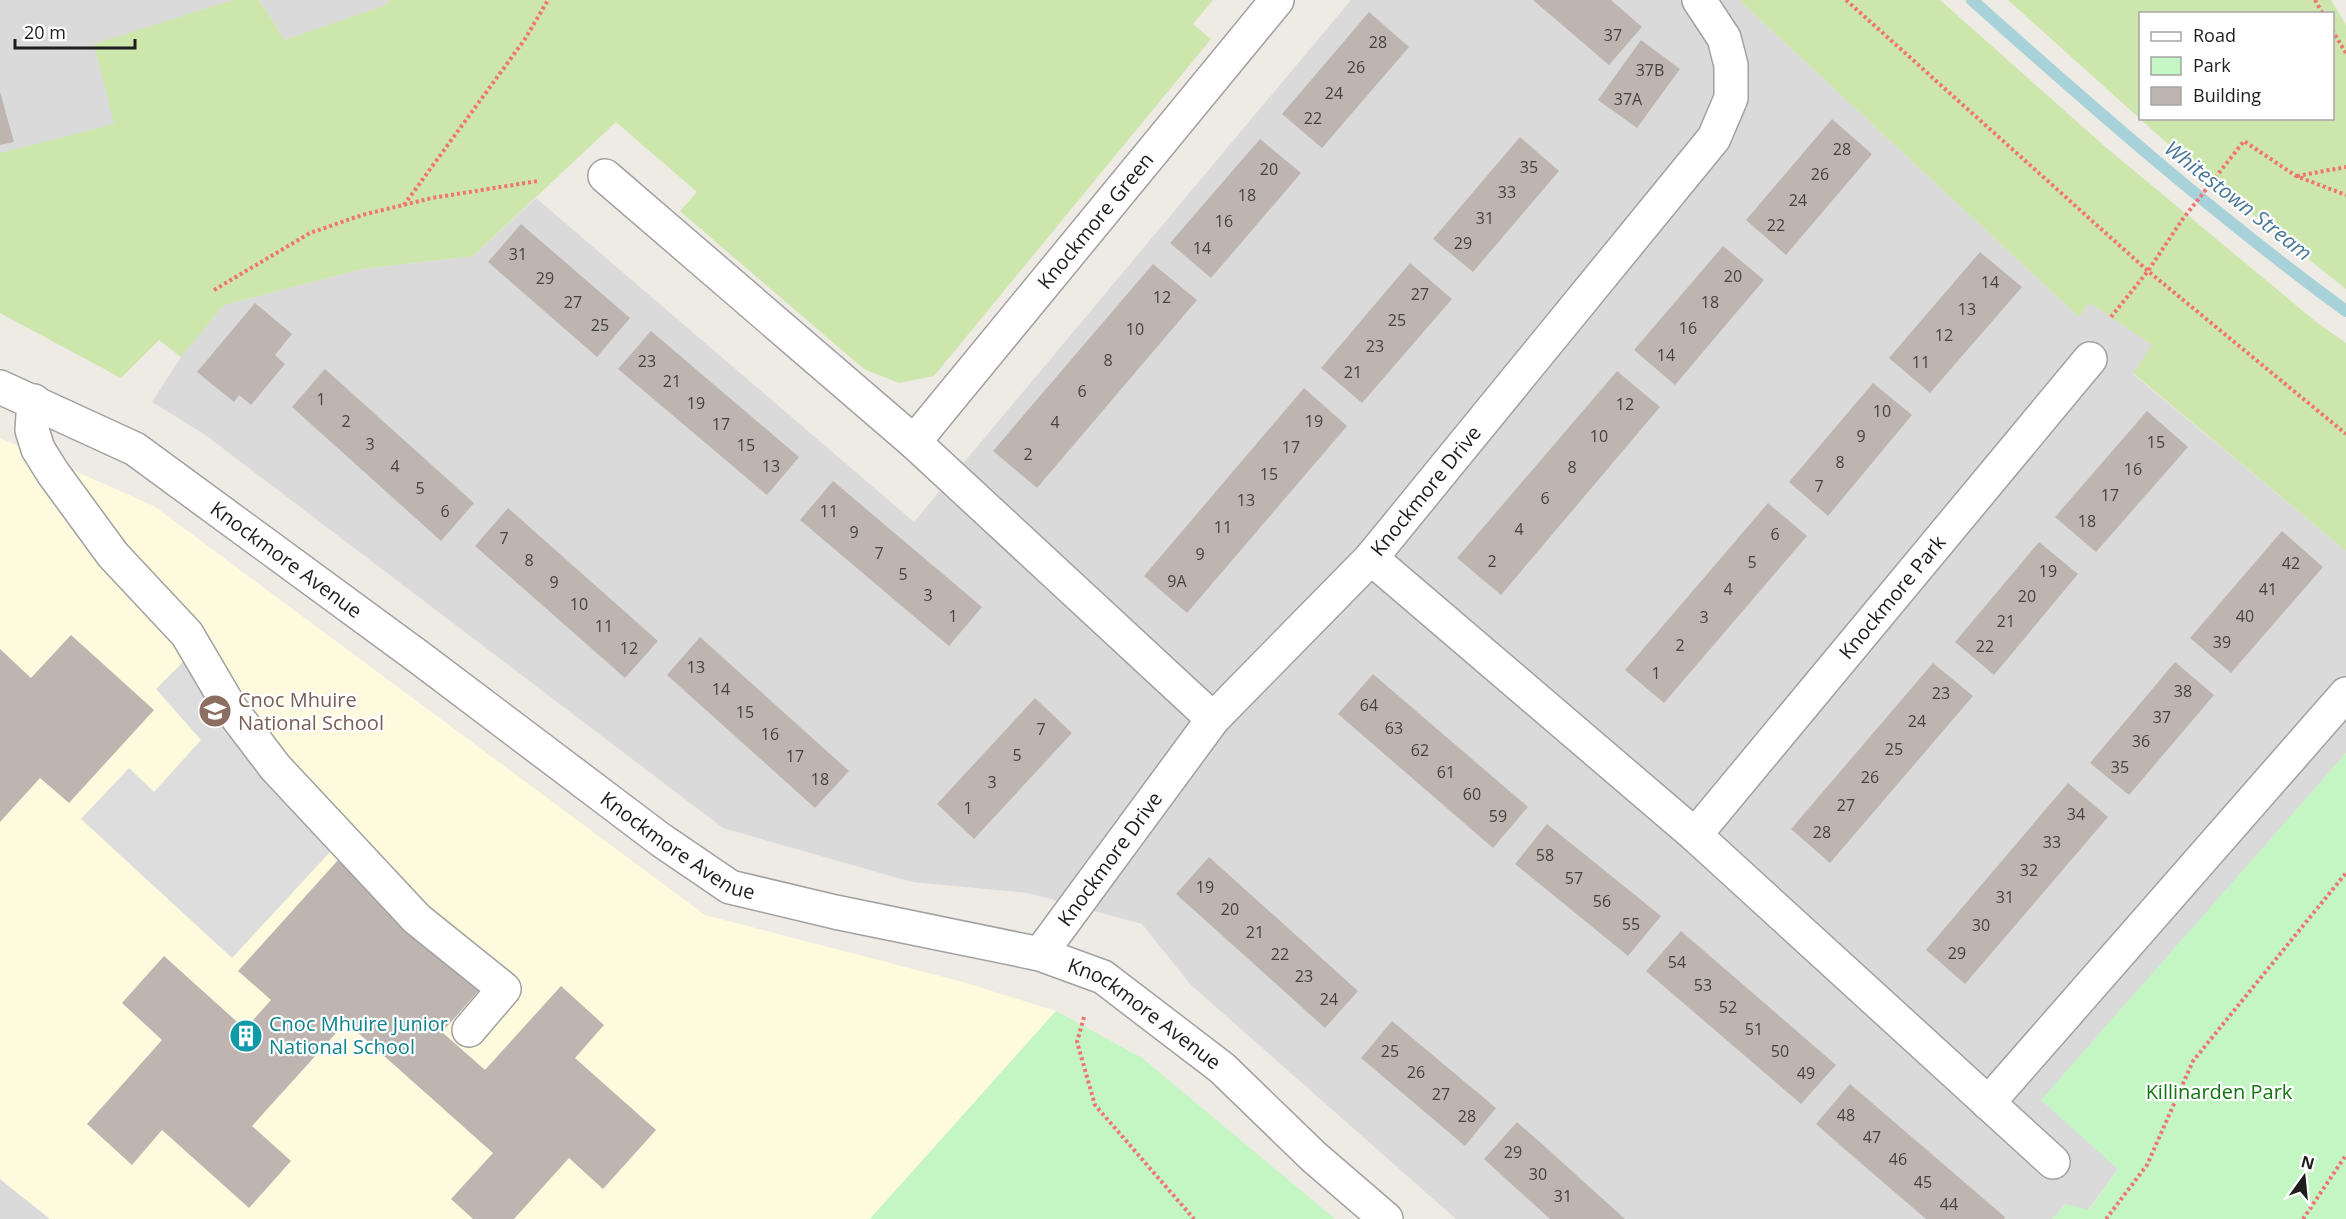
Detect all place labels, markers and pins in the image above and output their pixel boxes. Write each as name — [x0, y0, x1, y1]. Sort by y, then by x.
place label: Cnoc Mhuire National School — [238, 686, 384, 736]
school or university icon: Cnoc Mhuire National School — [197, 693, 233, 729]
place label: Cnoc Mhuire Junior National School — [269, 1010, 448, 1060]
building icon: Cnoc Mhuire Junior National School — [228, 1018, 264, 1054]

